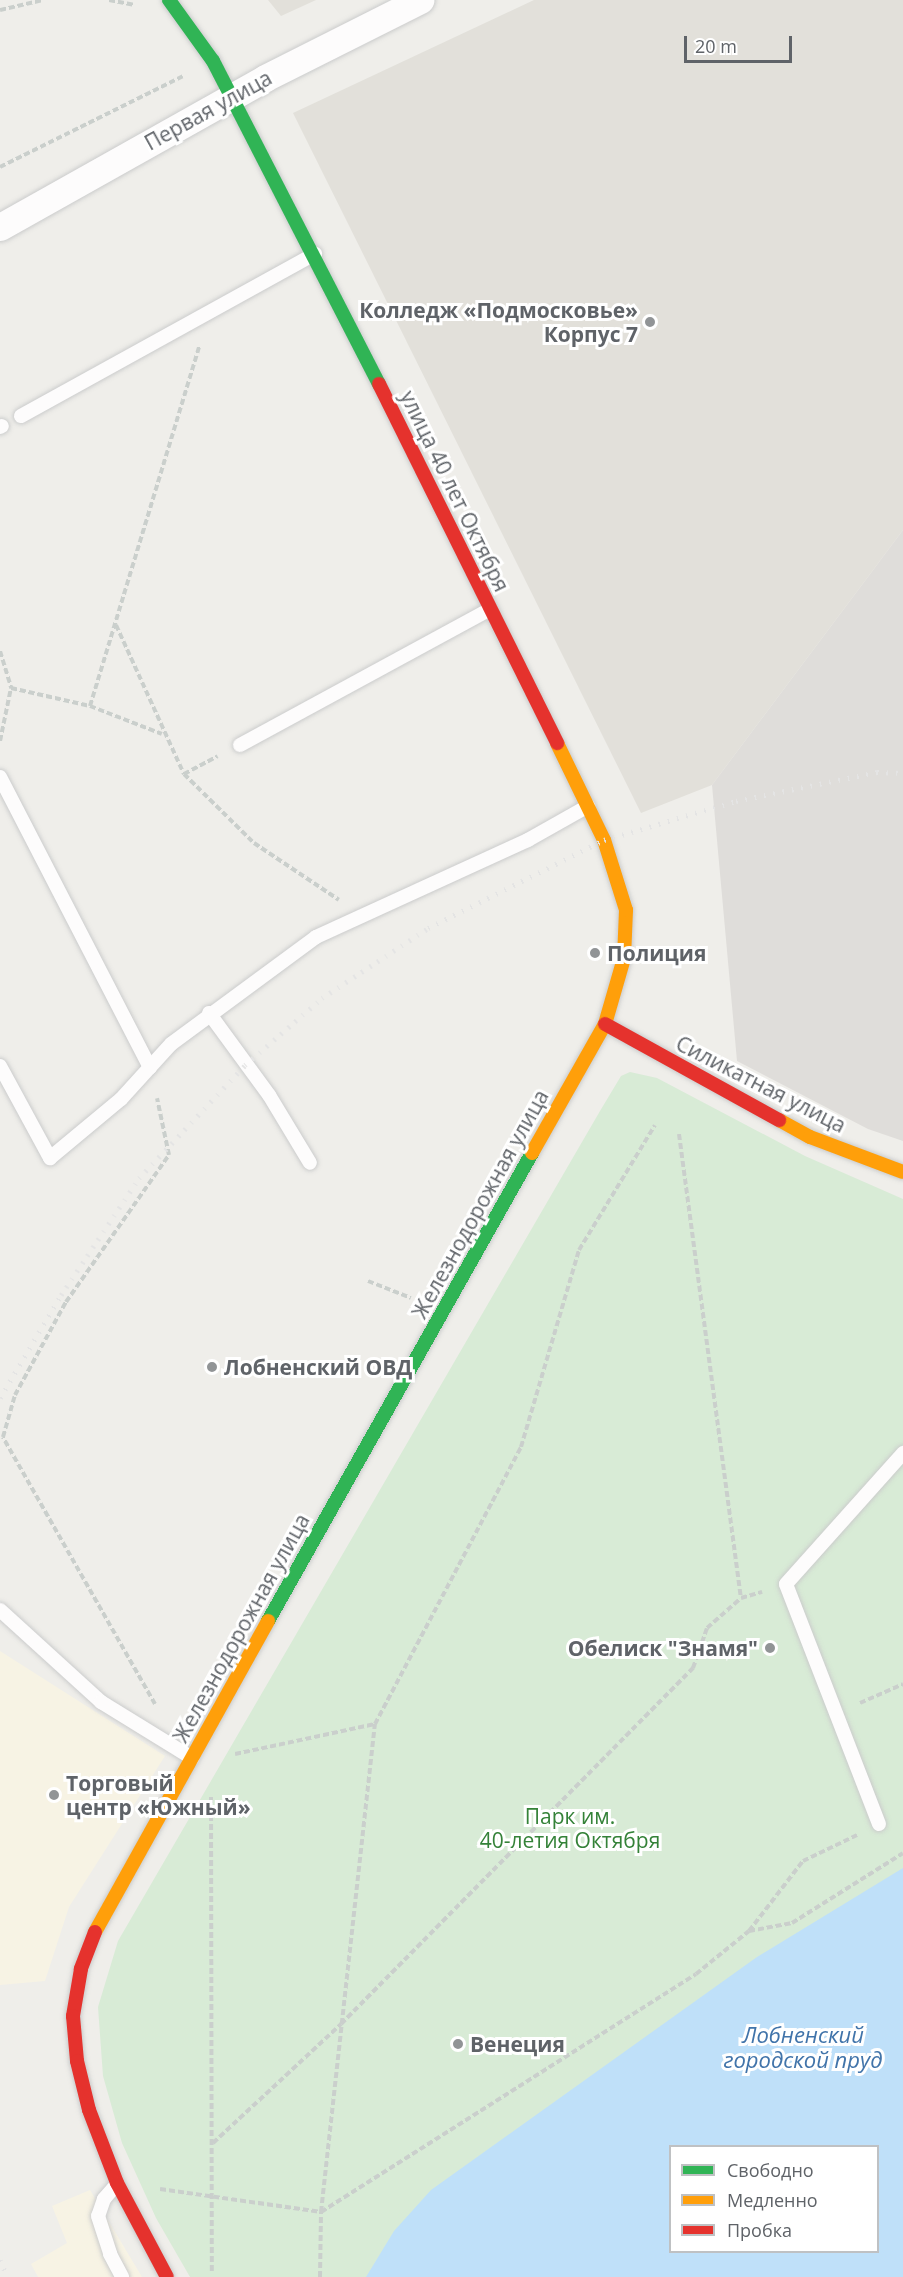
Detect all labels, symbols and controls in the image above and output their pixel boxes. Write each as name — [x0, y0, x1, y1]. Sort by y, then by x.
scale bar — [687, 24, 795, 62]
text: 20 m — [695, 34, 737, 58]
street label: Первая улица — [140, 65, 276, 155]
place label: Колледж «Подмосковье» Корпус 7 — [359, 297, 638, 347]
marker: Колледж «Подмосковье» Корпус 7 — [643, 315, 657, 329]
street label: улица 40 лет Октября — [395, 386, 515, 596]
place label: Полиция — [607, 940, 706, 966]
marker: Полиция — [588, 946, 602, 960]
street label: Силикатная улица — [672, 1030, 850, 1138]
street label: Железнодорожная улица — [407, 1085, 553, 1323]
place label: Лобненский ОВД — [224, 1354, 412, 1380]
marker: Лобненский ОВД — [205, 1360, 219, 1374]
street label: Железнодорожная улица — [168, 1509, 314, 1747]
place label: Обелиск "Знамя" — [568, 1635, 758, 1661]
marker: Обелиск "Знамя" — [763, 1641, 777, 1655]
place label: Торговый центр «Южный» — [66, 1770, 251, 1820]
marker: Торговый центр «Южный» — [47, 1788, 61, 1802]
park label: Парк им. 40-летия Октября — [480, 1803, 660, 1853]
water label: Лобненский городской пруд — [723, 2021, 883, 2072]
place label: Венеция — [470, 2031, 565, 2057]
marker: Венеция — [451, 2037, 465, 2051]
legend — [669, 2145, 879, 2253]
text: Свободно — [727, 2158, 814, 2182]
text: Медленно — [727, 2188, 818, 2212]
text: Пробка — [727, 2218, 792, 2242]

